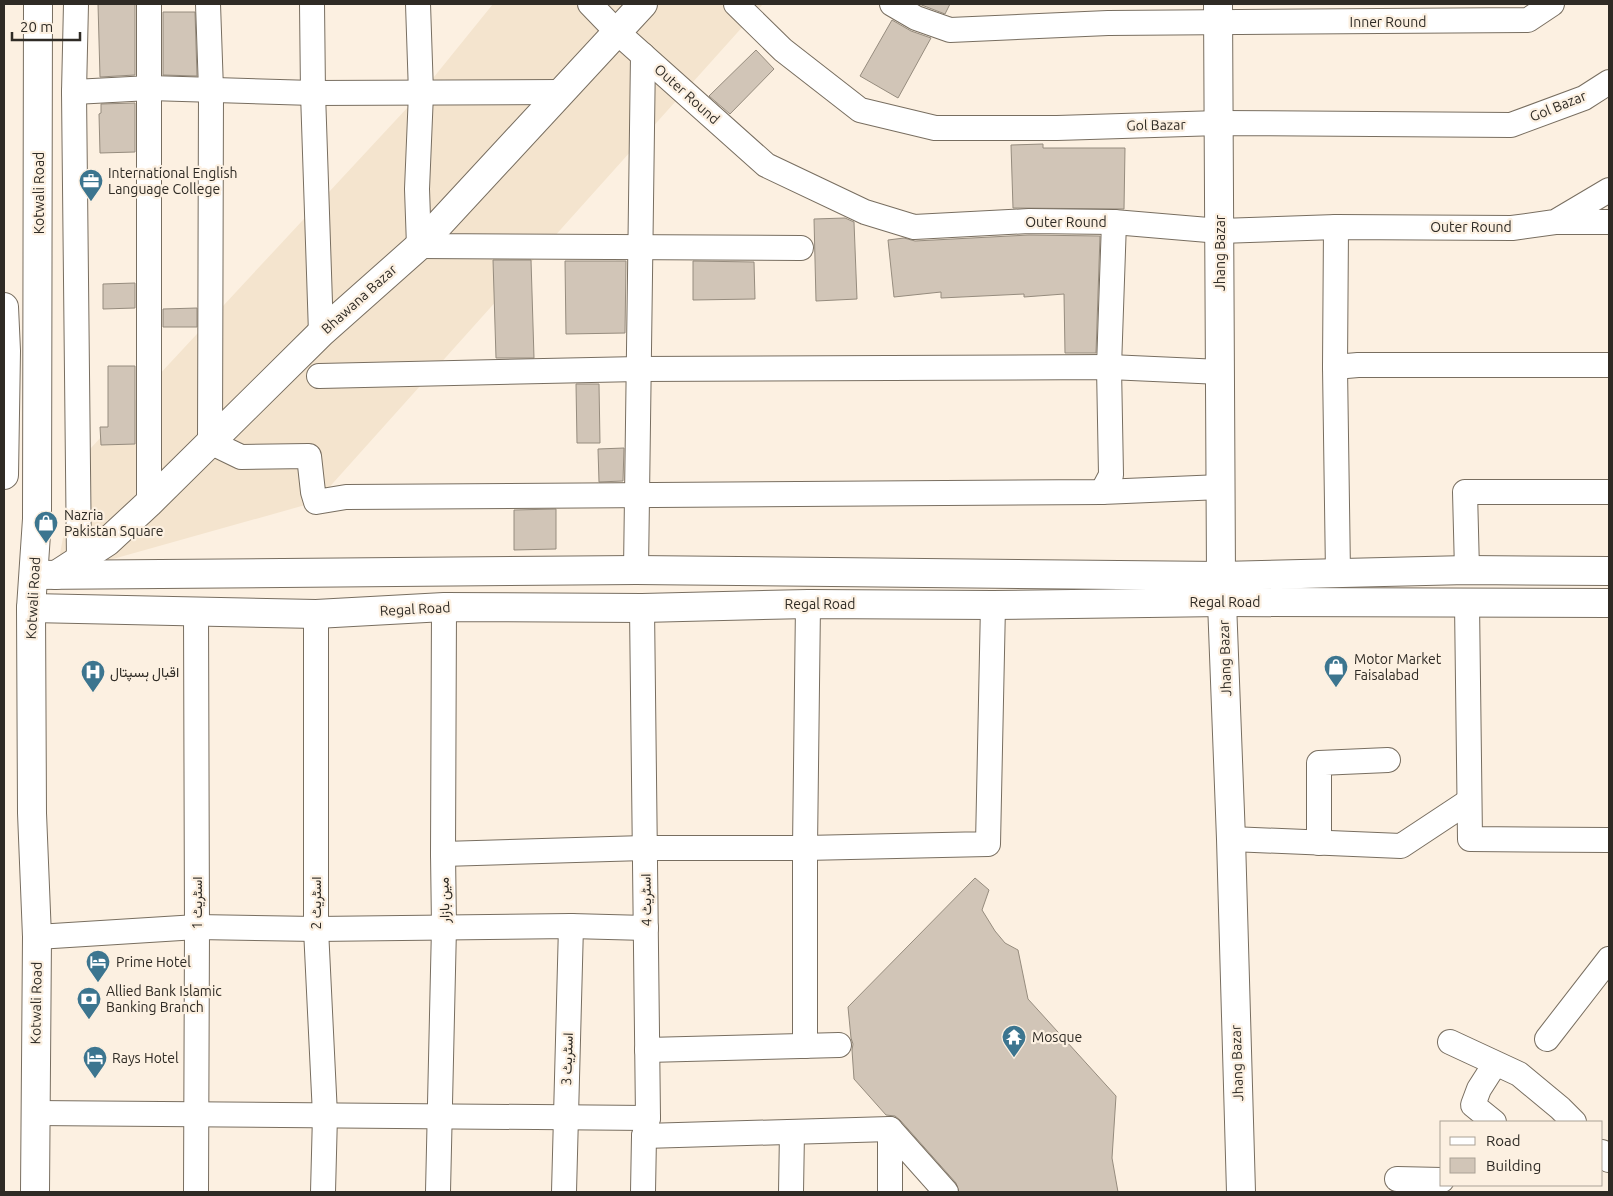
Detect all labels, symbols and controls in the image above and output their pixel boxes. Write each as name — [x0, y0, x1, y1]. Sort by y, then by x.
scale bar — [12, 10, 80, 42]
street label: Inner Round — [1350, 14, 1426, 30]
text: 20 m — [20, 18, 53, 35]
street label: Outer Round — [651, 61, 723, 127]
street label: Gol Bazar — [1527, 87, 1589, 125]
street label: Gol Bazar — [1126, 116, 1186, 134]
street label: Kotwali Road — [31, 152, 47, 234]
place label: International English Language College — [108, 165, 237, 197]
office icon: International English Language College — [78, 168, 104, 202]
street label: Outer Round — [1025, 214, 1107, 230]
street label: Jhang Bazar — [1212, 214, 1228, 291]
street label: Outer Round — [1430, 219, 1512, 235]
street label: Bhawana Bazar — [318, 261, 400, 337]
place label: Nazria Pakistan Square — [64, 507, 164, 539]
shop icon: Nazria Pakistan Square — [33, 510, 59, 544]
street label: Kotwali Road — [23, 556, 43, 640]
street label: Regal Road — [1190, 594, 1260, 610]
street label: Regal Road — [785, 596, 855, 612]
street label: Regal Road — [379, 599, 451, 619]
street label: Jhang Bazar — [1216, 619, 1234, 696]
place label: Motor Market Faisalabad — [1354, 651, 1442, 683]
shop icon: Motor Market Faisalabad — [1323, 654, 1349, 688]
hospital icon: اقبال ہسپتال — [80, 659, 106, 693]
place label: اقبال ہسپتال — [110, 664, 179, 682]
street label: اسٹریٹ 4 — [638, 873, 655, 927]
street label: اسٹریٹ 1 — [189, 877, 206, 929]
street label: اسٹریٹ 2 — [308, 877, 325, 929]
street label: مین بازار — [436, 877, 453, 924]
hotel icon: Prime Hotel — [85, 949, 111, 983]
place label: Prime Hotel — [116, 954, 191, 970]
street label: Kotwali Road — [27, 962, 45, 1044]
place label: Allied Bank Islamic Banking Branch — [106, 983, 222, 1015]
bank icon: Allied Bank Islamic Banking Branch — [76, 986, 102, 1020]
temple icon: Mosque — [1001, 1024, 1027, 1058]
street label: Jhang Bazar — [1228, 1024, 1246, 1101]
place label: Mosque — [1032, 1029, 1082, 1045]
street label: اسٹریٹ 3 — [558, 1032, 577, 1086]
hotel icon: Rays Hotel — [82, 1045, 108, 1079]
place label: Rays Hotel — [112, 1050, 179, 1066]
legend — [1440, 1121, 1603, 1186]
text: Road — [1486, 1132, 1521, 1149]
text: Building — [1486, 1157, 1541, 1174]

